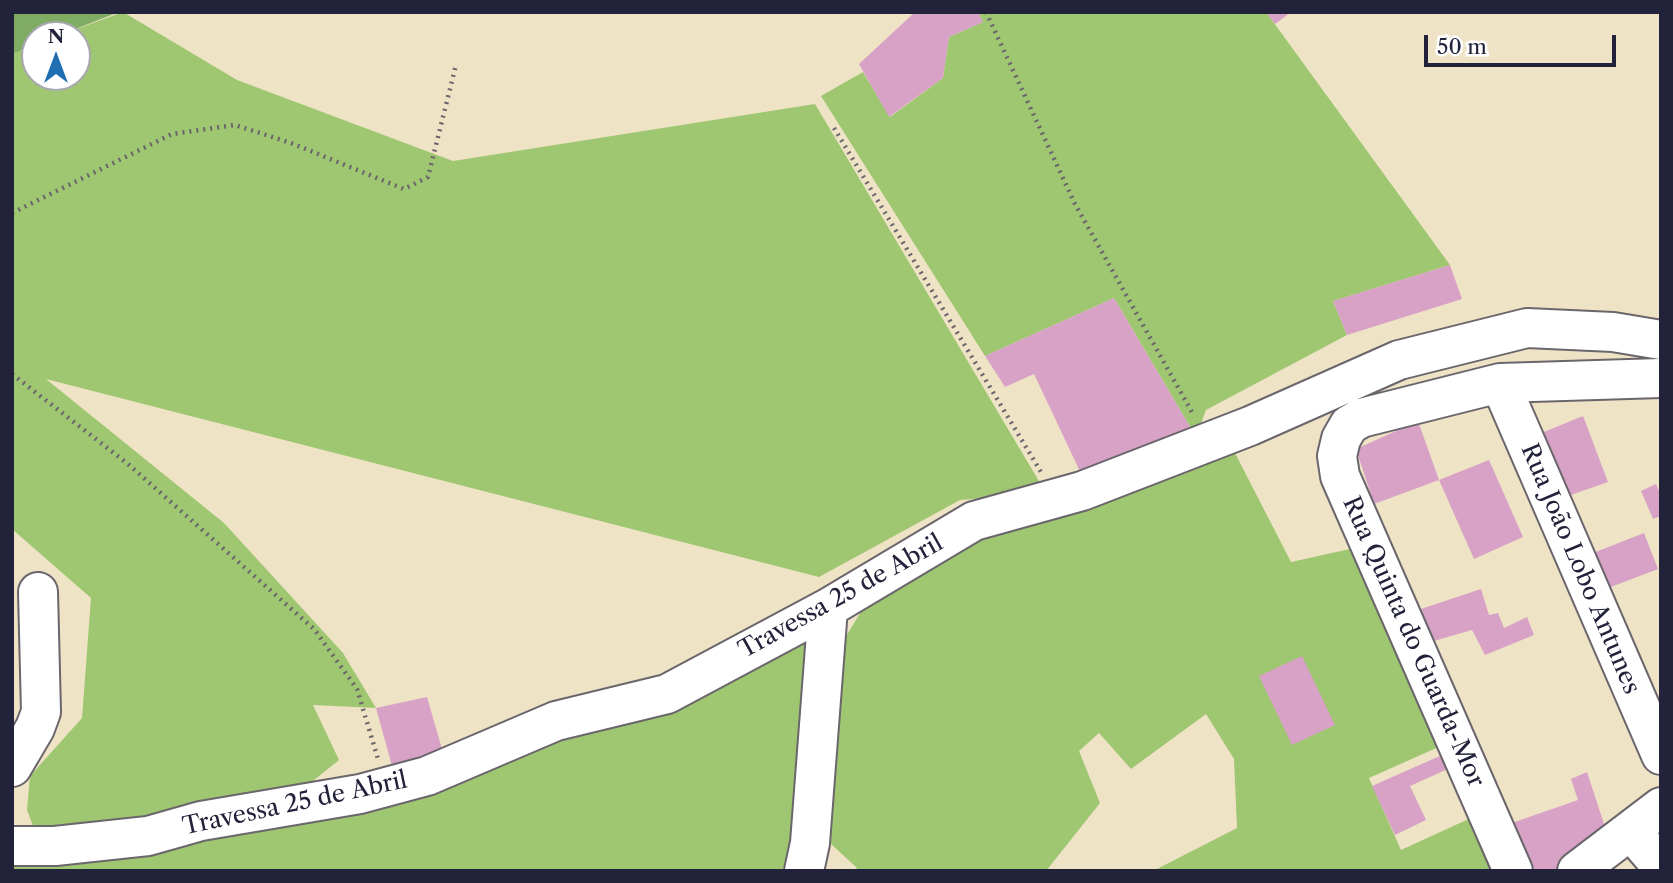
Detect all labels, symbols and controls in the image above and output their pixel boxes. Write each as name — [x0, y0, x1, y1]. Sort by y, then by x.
north arrow — [21, 21, 91, 91]
scale bar — [1428, 21, 1620, 65]
text: N — [48, 25, 64, 48]
text: 50 m — [1437, 34, 1487, 59]
street label: Rua João Lobo Antunes — [1514, 440, 1646, 698]
street label: Rua Quinta do Guarda-Mor — [1336, 492, 1490, 792]
street label: Travessa 25 de Abril — [734, 529, 948, 665]
street label: Travessa 25 de Abril — [180, 766, 410, 842]

